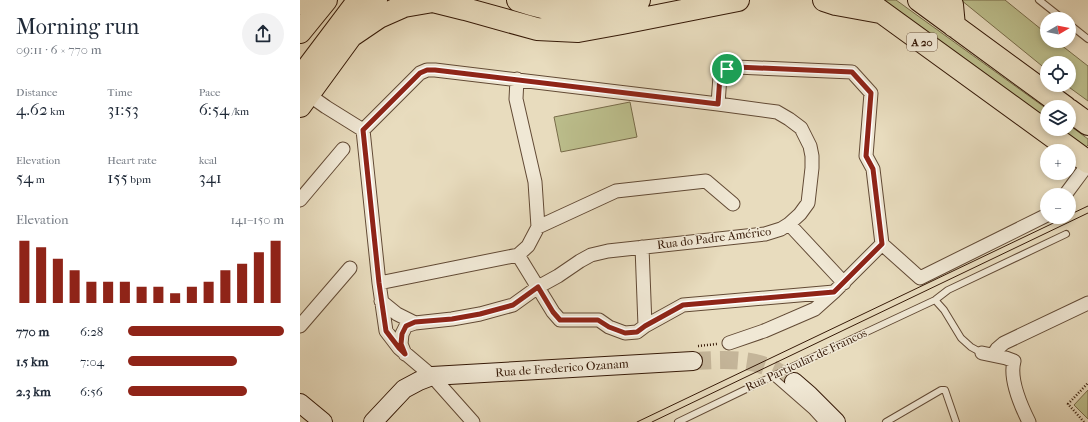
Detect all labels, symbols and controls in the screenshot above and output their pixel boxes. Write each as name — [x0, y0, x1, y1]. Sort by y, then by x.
north arrow — [1040, 12, 1076, 48]
map controls — [1040, 12, 1076, 224]
button: share — [242, 13, 284, 55]
text: Morning run — [16, 14, 139, 40]
road number: A 20 — [907, 33, 937, 51]
text: 09:11 · 6 × 770 m — [16, 42, 102, 57]
pin — [710, 52, 744, 86]
button: locate — [1040, 56, 1076, 92]
icon: arrive — [716, 58, 738, 80]
text: Distance — [16, 86, 57, 99]
text: Time — [107, 86, 132, 99]
text: Pace — [199, 86, 221, 99]
text: 4.62 — [16, 99, 48, 119]
text: 31:53 — [107, 99, 139, 119]
text: 6:54 — [199, 99, 229, 119]
button: layers — [1040, 100, 1076, 136]
text: km — [48, 105, 65, 118]
text: /km — [229, 105, 249, 118]
button: + — [1040, 144, 1076, 180]
text: Elevation — [16, 154, 60, 167]
text: Heart rate — [107, 154, 157, 167]
text: kcal — [199, 154, 217, 167]
text: 54 — [16, 167, 33, 187]
text: 155 — [107, 167, 128, 187]
text: 341 — [199, 167, 222, 187]
text: m — [33, 173, 45, 186]
text: bpm — [128, 173, 151, 186]
button: − — [1040, 188, 1076, 224]
text: Elevation — [16, 212, 69, 227]
text: 141–150 m — [230, 212, 284, 227]
street label: Rua do Padre Américo — [656, 224, 772, 252]
text: 770 m — [16, 324, 49, 339]
text: 6:28 — [80, 324, 103, 339]
street label: Rua Particular de Francos — [743, 325, 870, 394]
text: 1.5 km — [16, 354, 49, 369]
text: 7:04 — [80, 354, 104, 369]
street label: Rua de Frederico Ozanam — [495, 356, 629, 380]
text: 2.3 km — [16, 384, 51, 399]
text: 6:56 — [80, 384, 103, 399]

